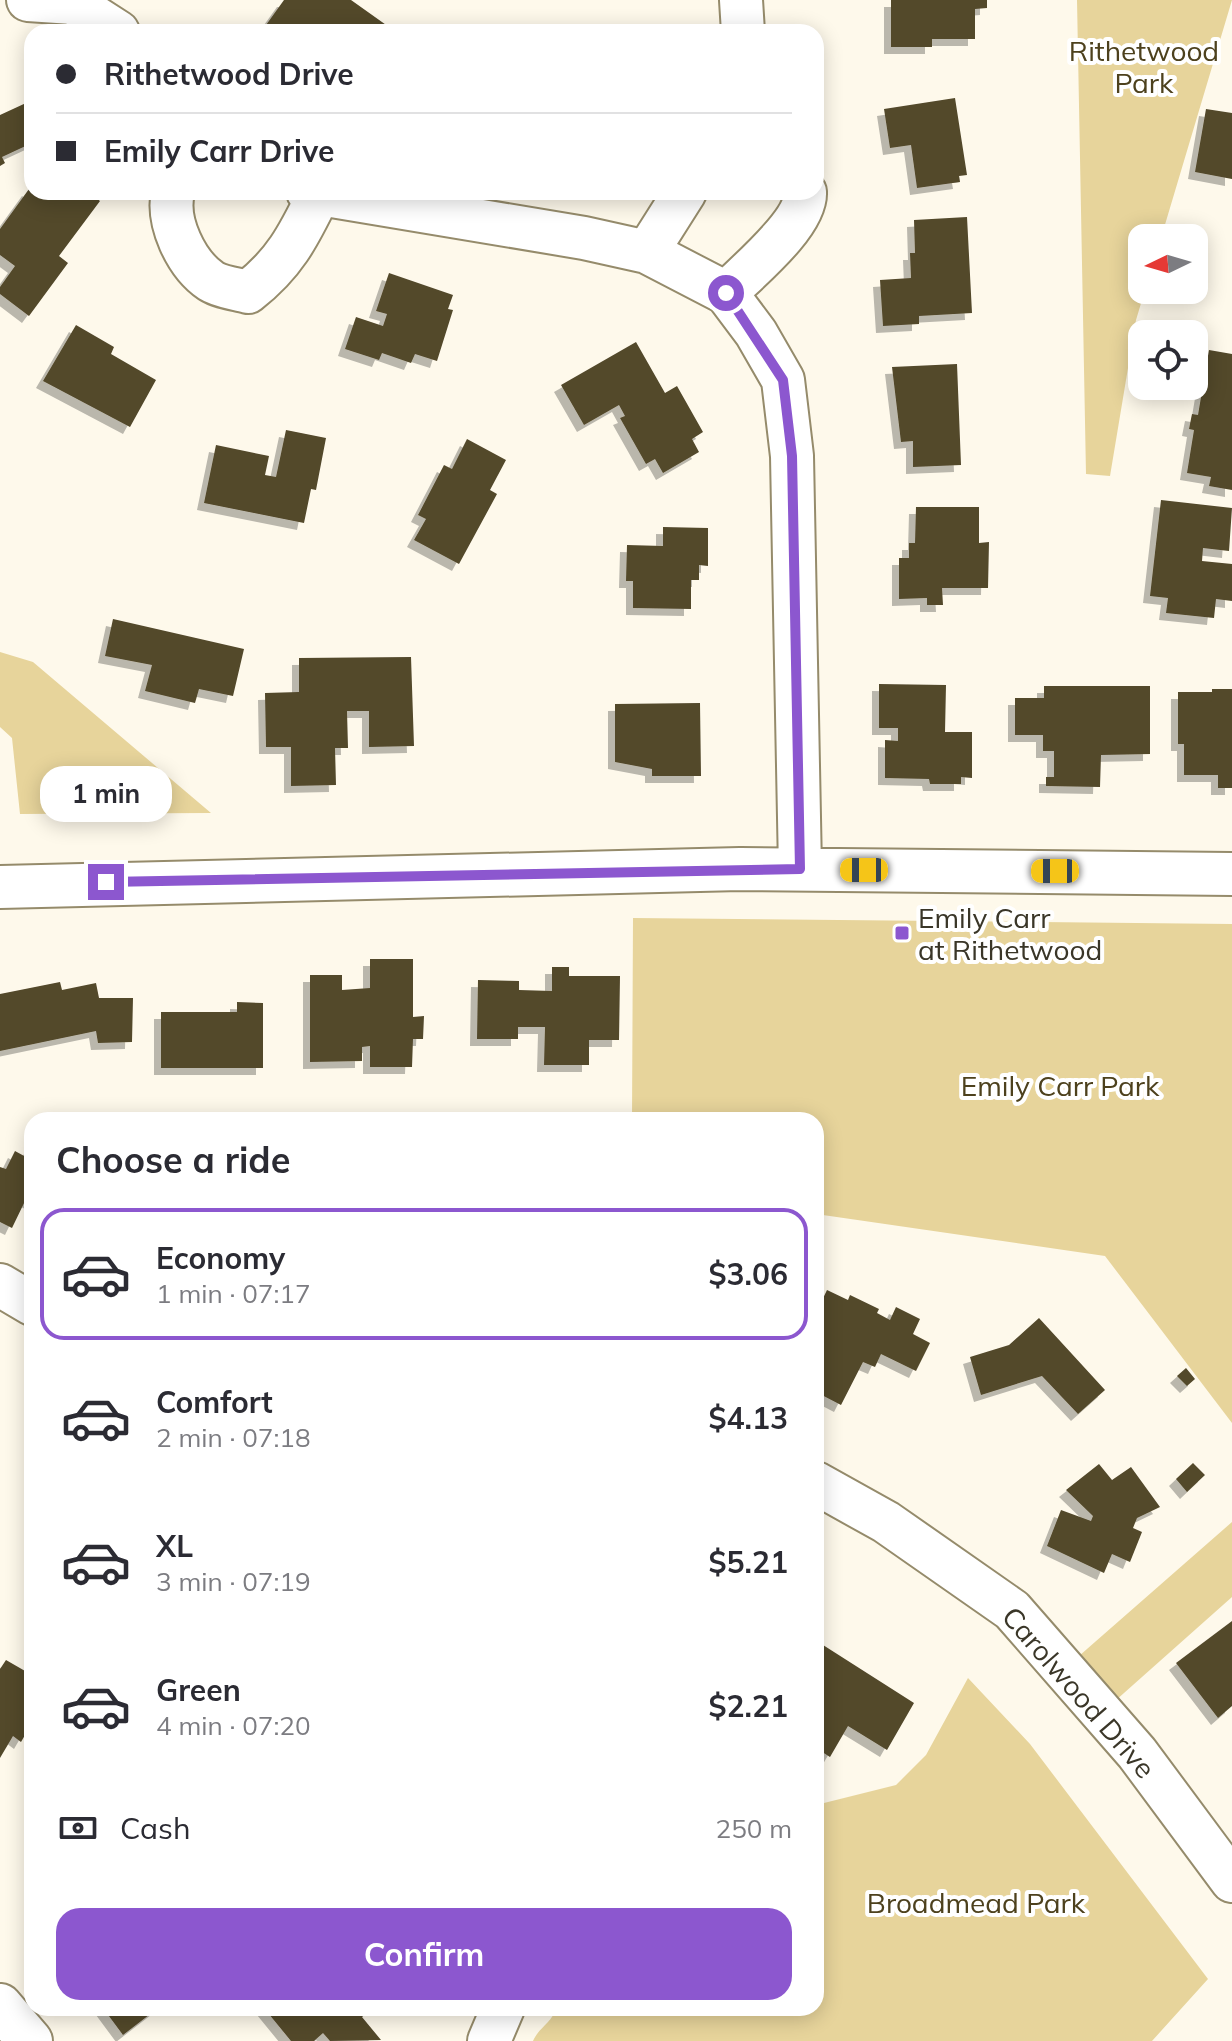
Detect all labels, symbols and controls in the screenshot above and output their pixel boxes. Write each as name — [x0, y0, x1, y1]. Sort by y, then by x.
park label: Rithetwood Park — [1069, 33, 1219, 100]
text: Rithetwood Drive — [104, 55, 354, 93]
text: Emily Carr Drive — [104, 132, 334, 170]
north arrow — [1128, 224, 1208, 304]
map controls — [1128, 224, 1208, 400]
route start — [708, 275, 744, 311]
button: locate — [1128, 320, 1208, 400]
callout: 1 min — [40, 766, 172, 822]
text: 1 min — [72, 777, 140, 810]
car — [840, 858, 888, 882]
car — [1031, 859, 1079, 883]
route end — [88, 864, 124, 900]
place label: Emily Carr at Rithetwood — [918, 900, 1102, 967]
marker: Emily Carr at Rithetwood — [893, 924, 911, 942]
park label: Emily Carr Park — [961, 1068, 1160, 1103]
text: Choose a ride — [56, 1137, 290, 1182]
icon: car — [60, 1238, 132, 1310]
text: Economy — [156, 1239, 285, 1277]
text: $3.06 — [709, 1255, 788, 1293]
text: 1 min · 07:17 — [156, 1277, 311, 1310]
icon: car — [60, 1382, 132, 1454]
text: Comfort — [156, 1383, 273, 1421]
text: $4.13 — [709, 1399, 788, 1437]
text: 2 min · 07:18 — [156, 1421, 311, 1454]
icon: car — [60, 1526, 132, 1598]
text: XL — [156, 1527, 193, 1565]
text: $5.21 — [709, 1543, 788, 1581]
text: 3 min · 07:19 — [156, 1565, 311, 1598]
street label: Carolwood Drive — [995, 1599, 1163, 1785]
icon: car — [60, 1670, 132, 1742]
text: Green — [156, 1671, 241, 1709]
text: $2.21 — [709, 1687, 788, 1725]
text: 4 min · 07:20 — [156, 1709, 311, 1742]
icon: cash — [56, 1806, 100, 1850]
text: Cash — [120, 1809, 191, 1847]
text: 250 m — [716, 1812, 792, 1845]
park label: Broadmead Park — [867, 1885, 1086, 1920]
button: Confirm — [56, 1908, 792, 2000]

